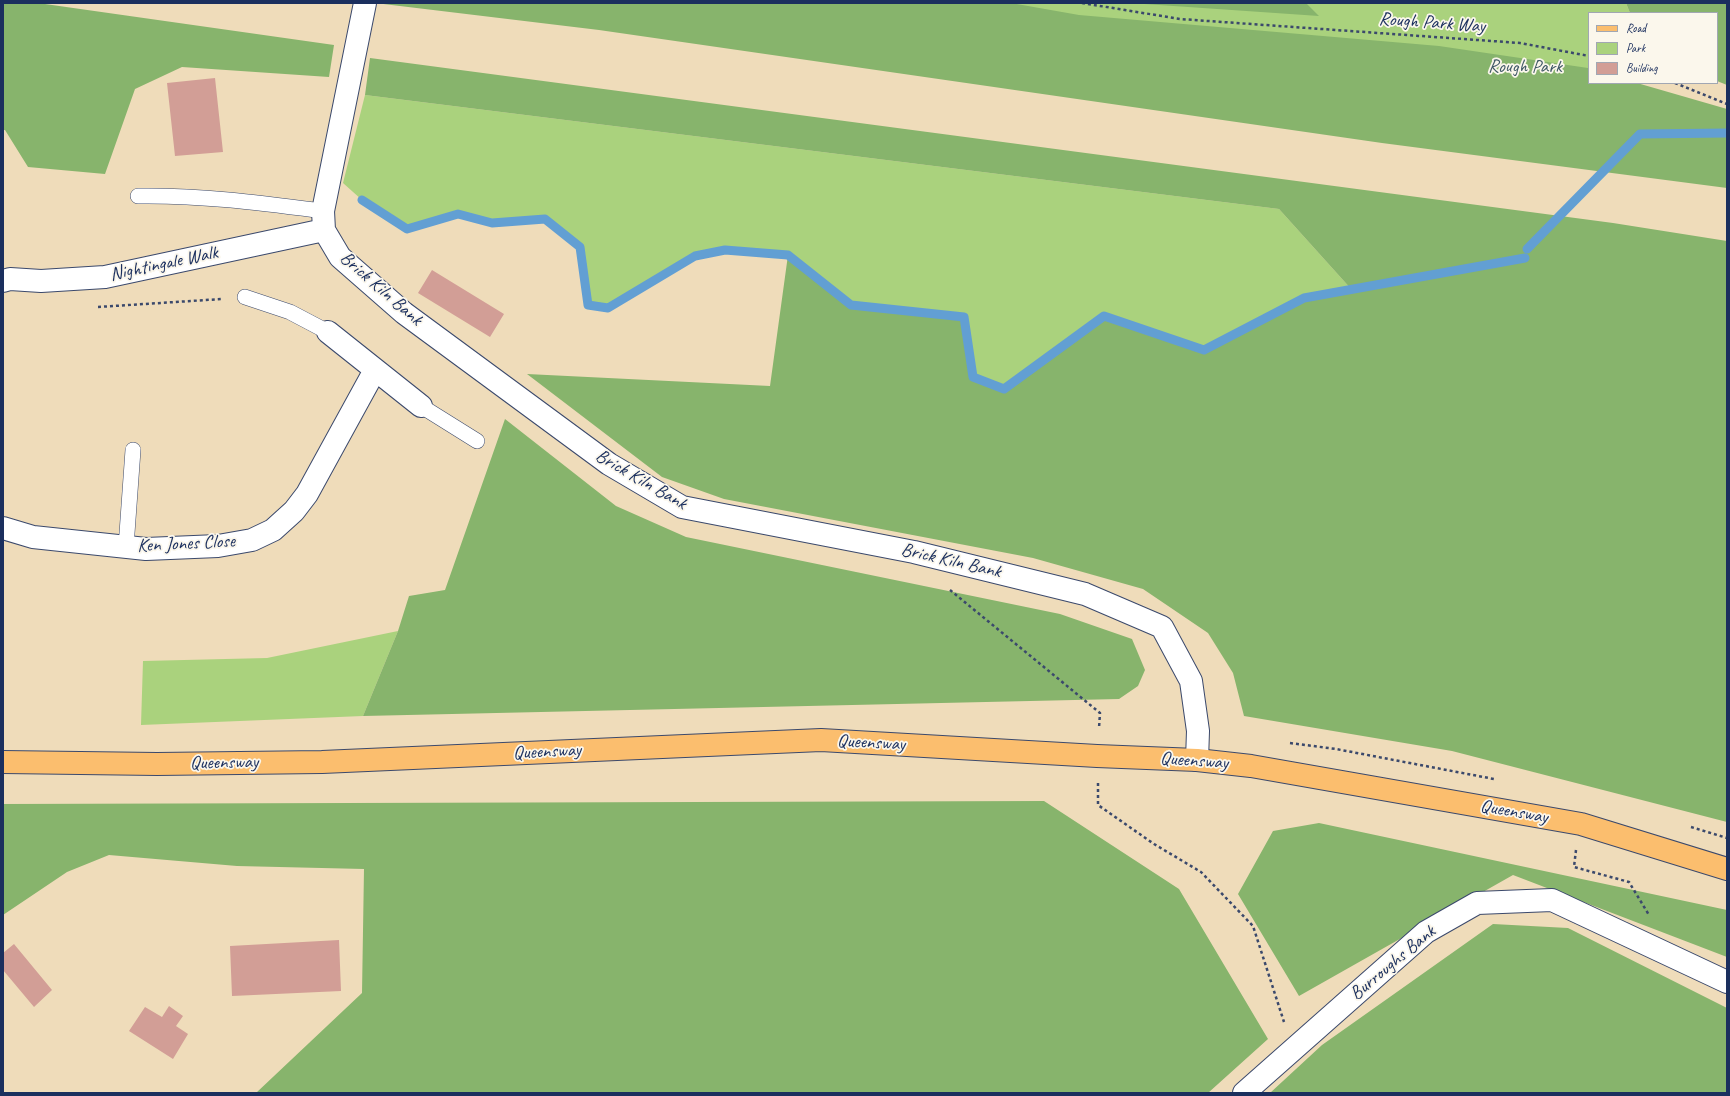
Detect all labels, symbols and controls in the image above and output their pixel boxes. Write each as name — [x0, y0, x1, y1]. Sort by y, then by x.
street label: Rough Park Way — [1378, 8, 1486, 38]
legend — [1588, 12, 1718, 84]
text: Road — [1626, 20, 1646, 36]
text: Park — [1626, 40, 1645, 56]
park label: Rough Park — [1488, 56, 1562, 78]
text: Building — [1626, 60, 1658, 76]
street label: Nightingale Walk — [108, 241, 220, 287]
street label: Brick Kiln Bank — [335, 247, 427, 331]
street label: Brick Kiln Bank — [591, 445, 691, 515]
street label: Ken Jones Close — [137, 530, 235, 558]
street label: Brick Kiln Bank — [899, 538, 1003, 584]
street label: Queensway — [836, 730, 906, 756]
street label: Queensway — [512, 739, 582, 765]
street label: Queensway — [1159, 747, 1229, 775]
street label: Queensway — [190, 751, 258, 775]
street label: Queensway — [1478, 795, 1550, 829]
street label: Burroughs Bank — [1346, 921, 1440, 1005]

